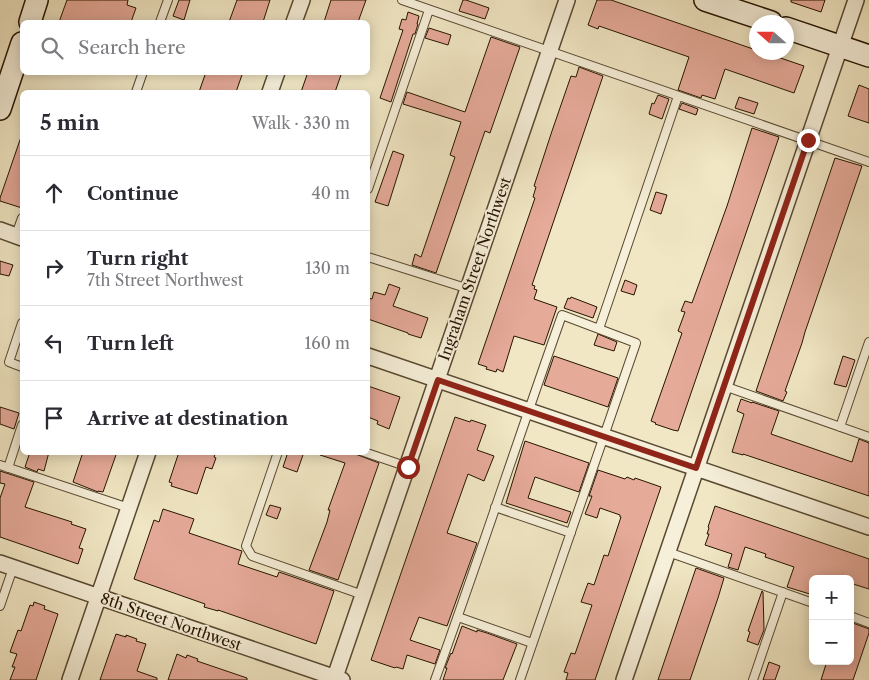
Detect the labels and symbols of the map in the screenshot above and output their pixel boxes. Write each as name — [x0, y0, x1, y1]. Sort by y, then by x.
north arrow — [749, 15, 794, 60]
route end — [797, 129, 820, 152]
street label: Ingraham Street Northwest — [434, 174, 515, 363]
route start — [397, 456, 420, 479]
street label: 8th Street Northwest — [98, 588, 245, 655]

